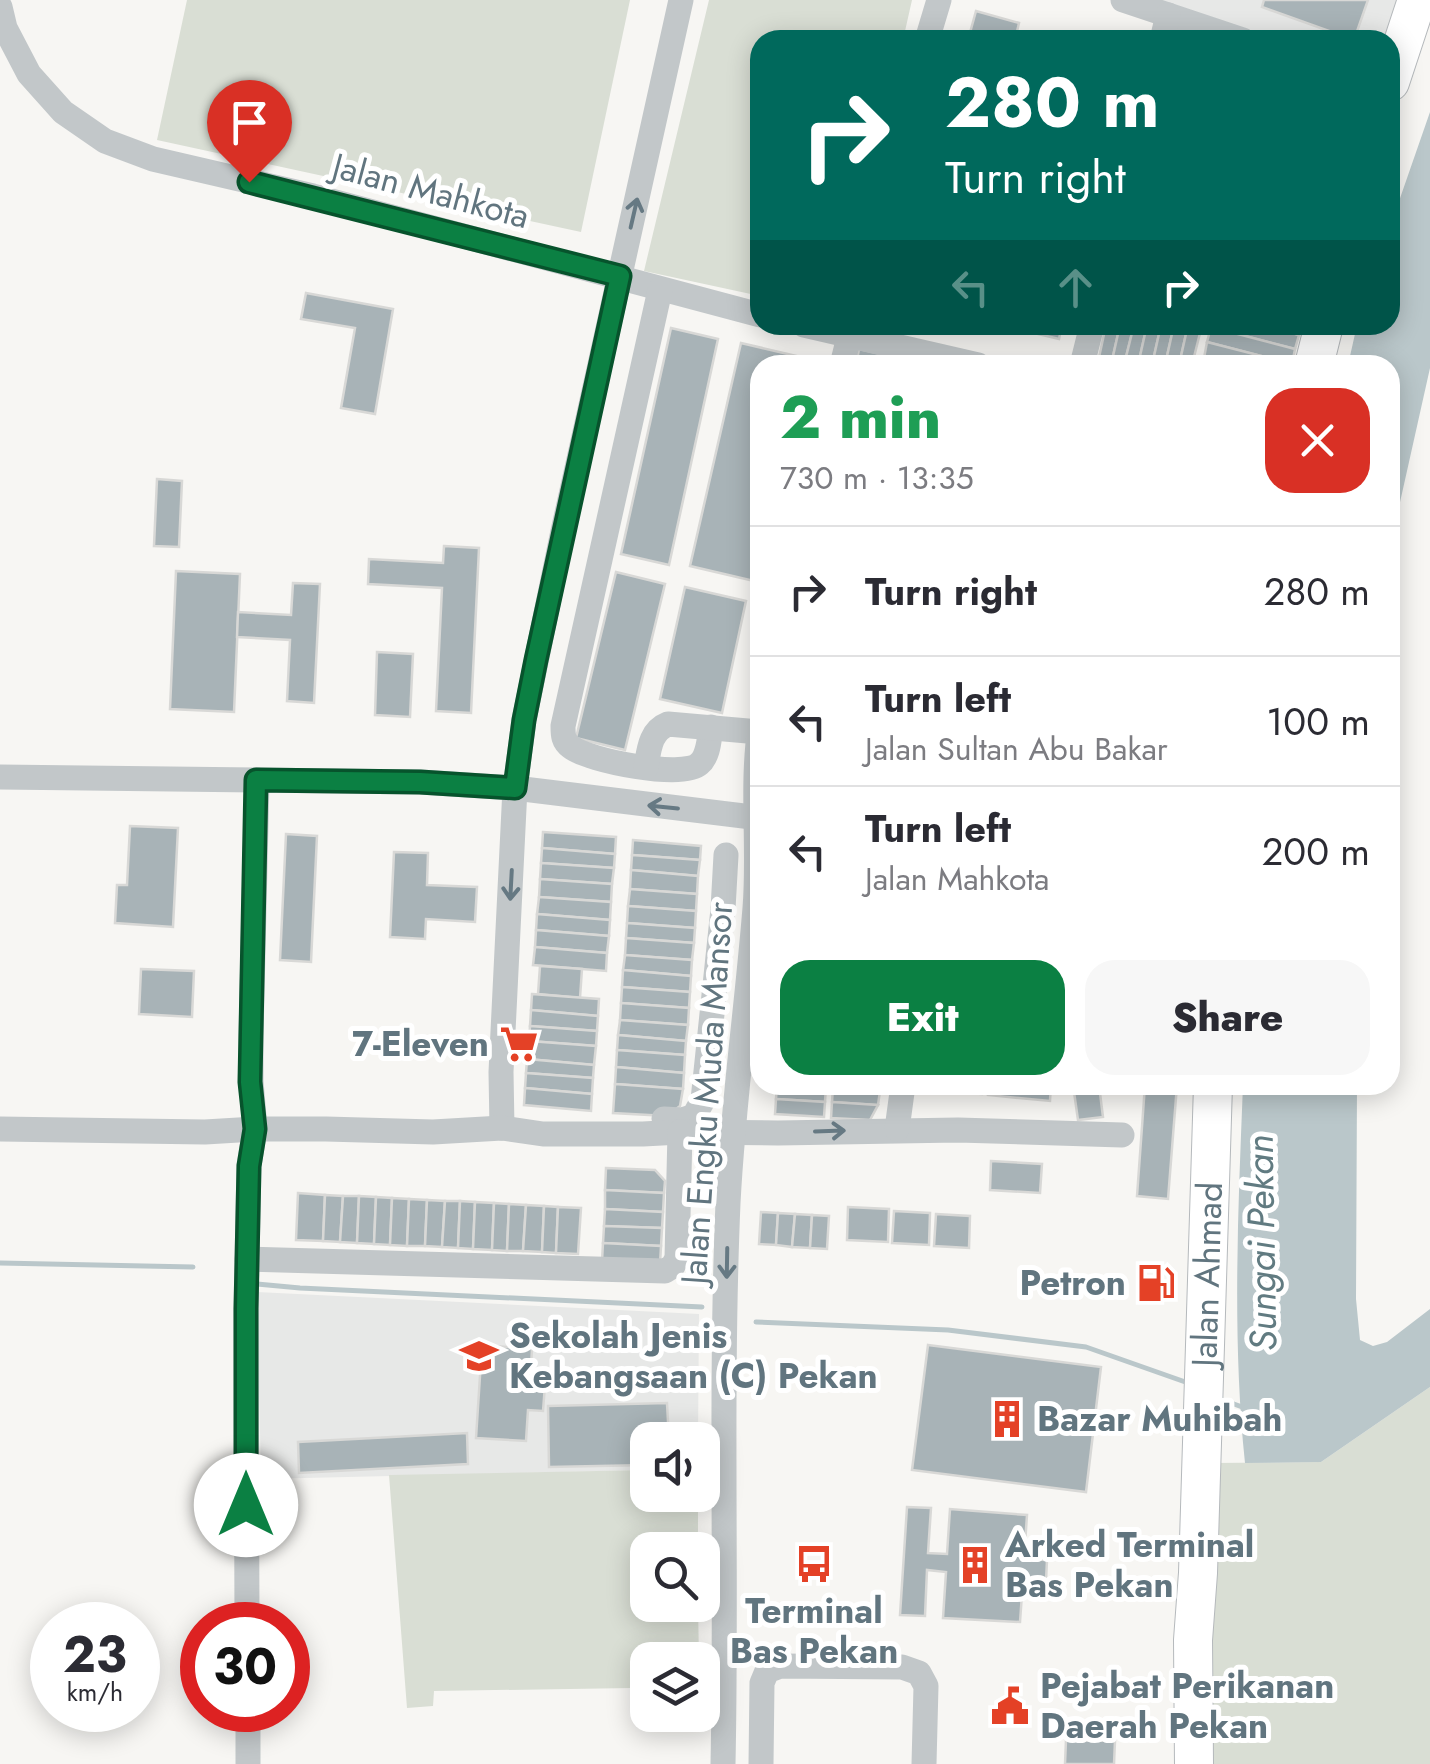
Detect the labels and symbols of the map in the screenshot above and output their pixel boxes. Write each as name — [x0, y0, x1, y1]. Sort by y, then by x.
pin — [207, 80, 292, 183]
street label: Jalan Mahkota — [323, 140, 535, 241]
one-way arrow — [626, 197, 644, 229]
one-way arrow — [647, 797, 680, 816]
one-way arrow — [501, 869, 520, 901]
street label: Jalan Engku Muda Mansor — [668, 900, 745, 1290]
place label: 7-Eleven — [352, 1019, 489, 1069]
supermarket icon: 7-Eleven — [498, 1023, 540, 1065]
one-way arrow — [813, 1121, 845, 1140]
water label: Sungai Pekan — [1232, 1134, 1290, 1352]
street label: Jalan Ahmad — [1179, 1181, 1235, 1371]
one-way arrow — [718, 1246, 736, 1279]
place label: Petron — [1019, 1258, 1126, 1308]
fuel station icon: Petron — [1135, 1262, 1177, 1304]
place label: Sekolah Jenis Kebangsaan (C) Pekan — [509, 1311, 878, 1401]
school or university icon: Sekolah Jenis Kebangsaan (C) Pekan — [458, 1335, 500, 1377]
place label: Bazar Muhibah — [1037, 1394, 1282, 1444]
building icon: Bazar Muhibah — [986, 1398, 1028, 1440]
position arrow — [194, 1453, 298, 1557]
place label: Arked Terminal Bas Pekan — [1004, 1520, 1254, 1610]
bus stop icon: Terminal Bas Pekan — [793, 1543, 835, 1585]
building icon: Arked Terminal Bas Pekan — [954, 1544, 996, 1586]
place label: Terminal Bas Pekan — [730, 1586, 898, 1676]
speed limit sign: 30 — [180, 1602, 310, 1732]
place label: Pejabat Perikanan Daerah Pekan — [1040, 1661, 1334, 1751]
public building icon: Pejabat Perikanan Daerah Pekan — [989, 1685, 1031, 1727]

